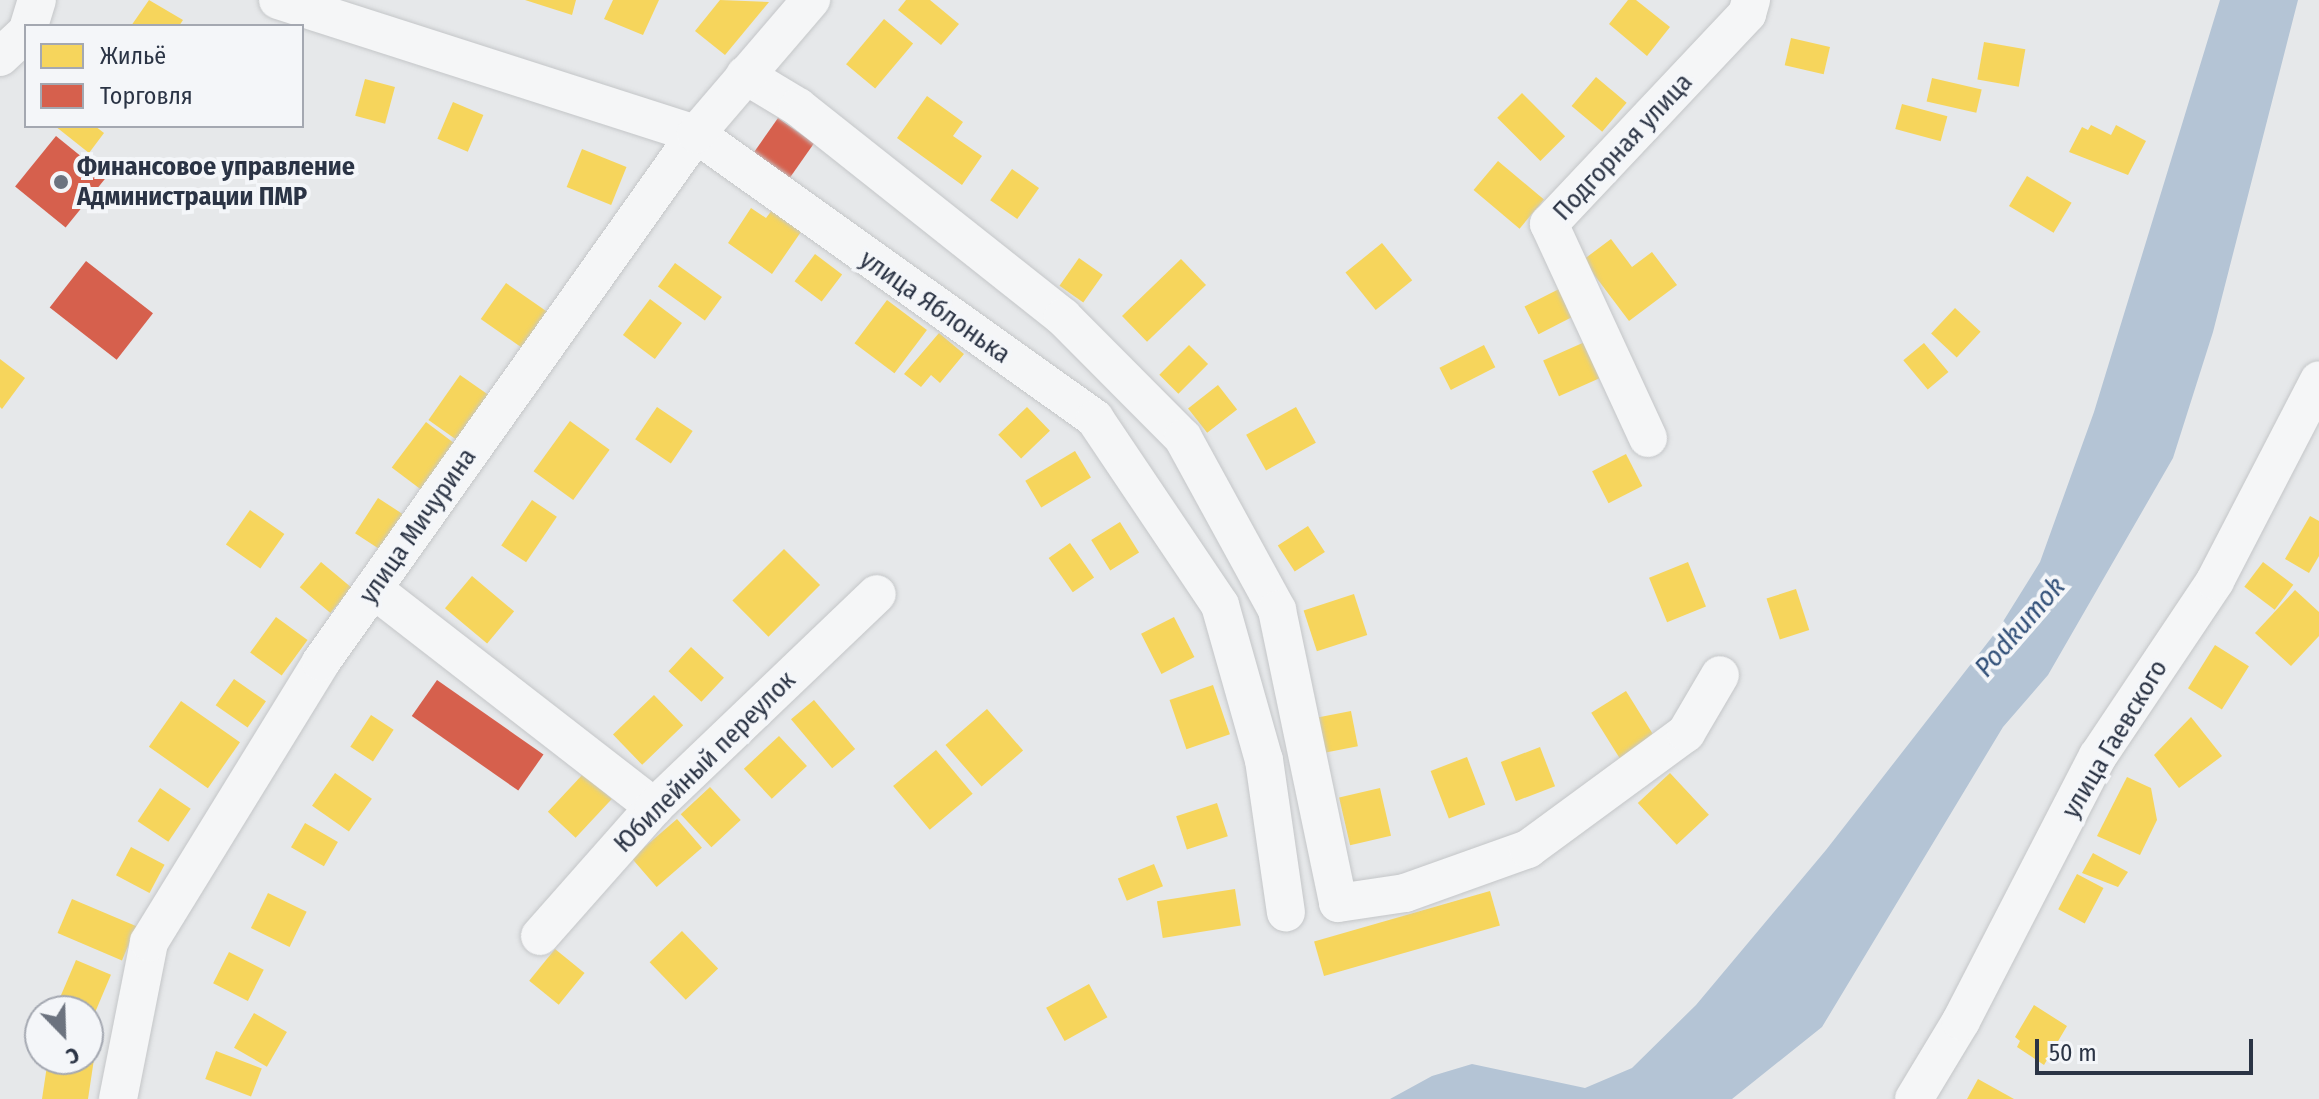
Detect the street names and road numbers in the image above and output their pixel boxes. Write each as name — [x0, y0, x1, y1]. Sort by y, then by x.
street label: Подгорная улица — [1547, 67, 1699, 227]
street label: улица Яблонька — [854, 244, 1016, 370]
street label: улица Мичурина — [353, 442, 483, 610]
street label: улица Гаевского — [2056, 654, 2174, 824]
street label: Юбилейный переулок — [608, 665, 802, 859]

